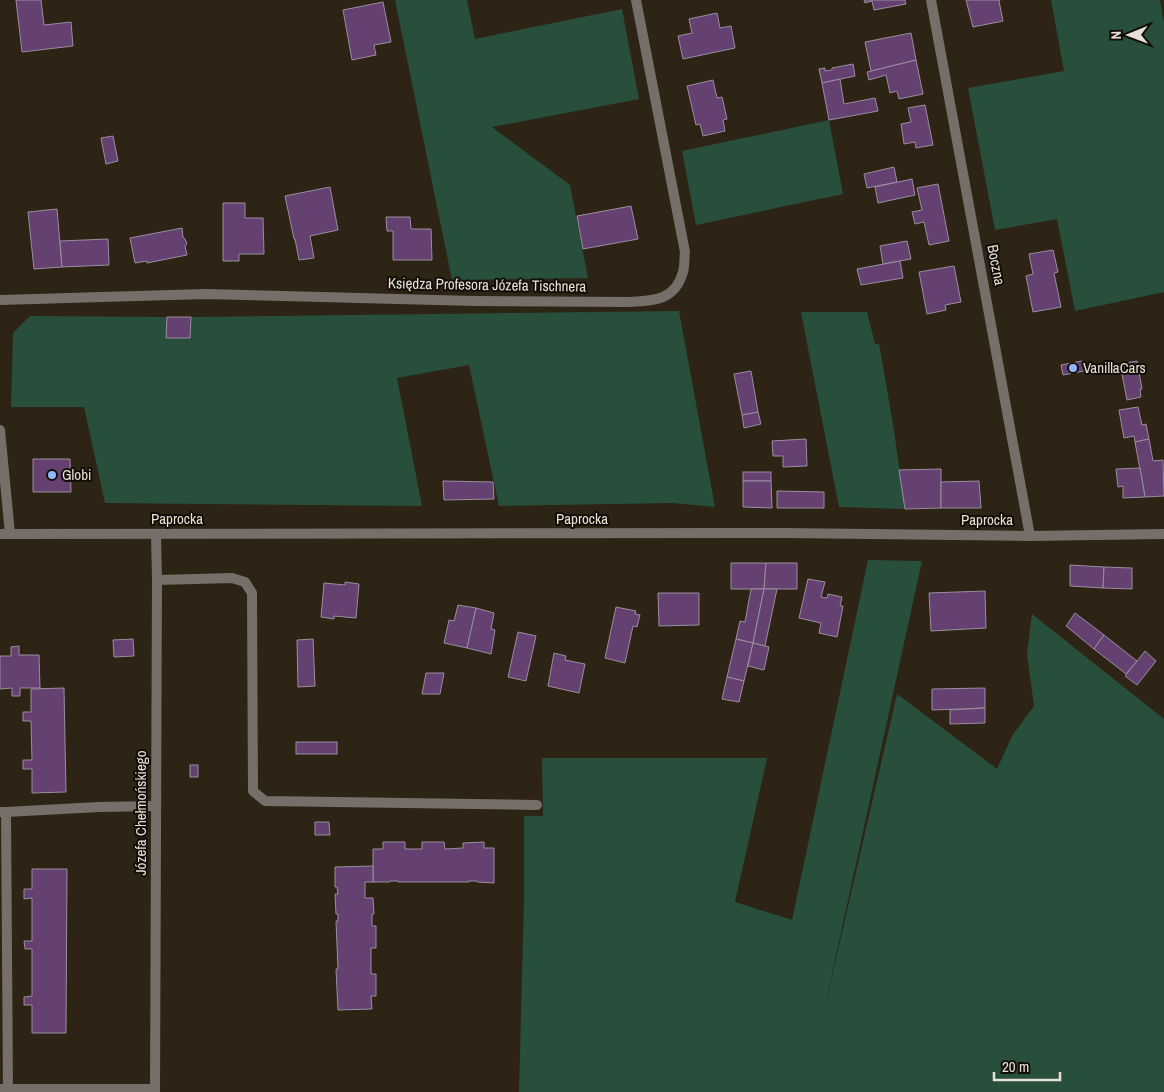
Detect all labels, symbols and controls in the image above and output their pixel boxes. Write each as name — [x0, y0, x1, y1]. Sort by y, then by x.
north arrow — [1104, 10, 1154, 60]
text: N — [1107, 31, 1125, 40]
street label: Boczna — [982, 243, 1011, 287]
street label: Księdza Profesora Józefa Tischnera — [388, 272, 587, 297]
place label: VanillaCars — [1083, 357, 1146, 378]
marker: VanillaCars — [1067, 362, 1079, 374]
place label: Globi — [62, 464, 91, 485]
marker: Globi — [46, 469, 58, 481]
street label: Paprocka — [151, 508, 203, 529]
street label: Paprocka — [556, 508, 608, 529]
street label: Paprocka — [961, 509, 1013, 530]
street label: Józefa Chełmońskiego — [130, 750, 151, 876]
scale bar — [994, 1050, 1060, 1082]
text: 20 m — [1002, 1056, 1029, 1077]

